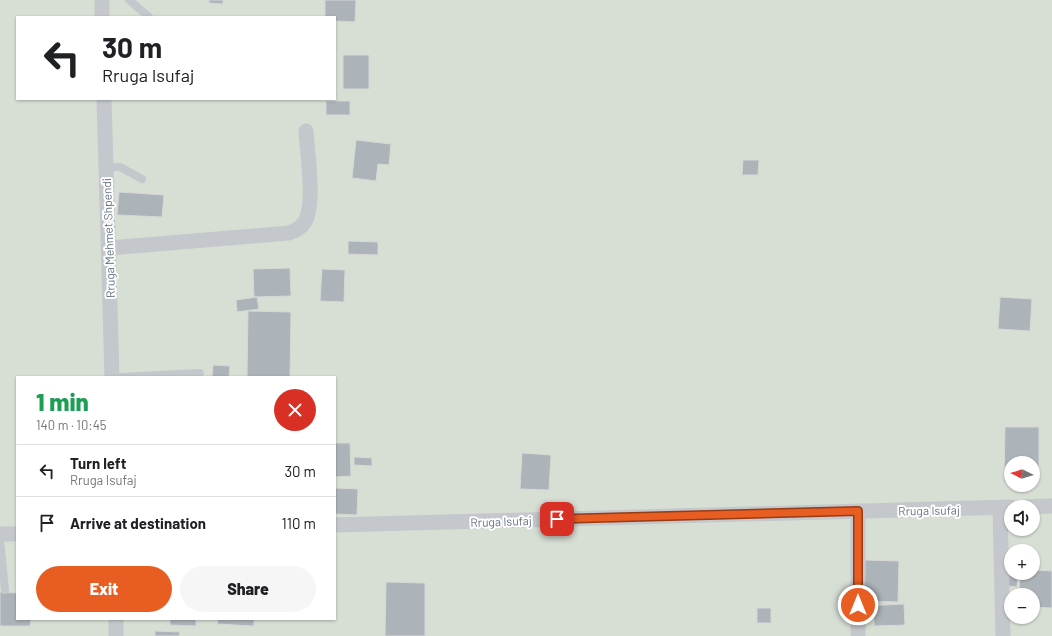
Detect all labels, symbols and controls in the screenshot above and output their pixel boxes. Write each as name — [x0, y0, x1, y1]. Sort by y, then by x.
text: 30 m — [102, 30, 162, 64]
icon: left — [36, 32, 88, 84]
text: Rruga Isufaj — [102, 64, 194, 86]
street label: Rruga Mehmet Shpendi — [99, 178, 117, 298]
text: 1 min — [36, 387, 89, 416]
button: close — [274, 389, 316, 431]
text: 140 m · 10:45 — [36, 417, 107, 433]
text: Turn left — [70, 454, 126, 472]
north arrow — [1004, 456, 1040, 492]
map controls — [1004, 456, 1040, 624]
icon: left — [36, 460, 58, 482]
text: 30 m — [284, 462, 316, 480]
text: Rruga Isufaj — [70, 472, 137, 488]
button: sound — [1004, 500, 1040, 536]
pin — [540, 502, 574, 536]
street label: Rruga Isufaj — [898, 502, 960, 518]
icon: arrive — [546, 508, 568, 530]
icon: arrive — [36, 512, 58, 534]
street label: Rruga Isufaj — [470, 513, 532, 529]
text: Arrive at destination — [70, 514, 206, 532]
text: 110 m — [282, 514, 316, 532]
button: + — [1004, 544, 1040, 580]
button: Exit — [36, 566, 172, 612]
button: Share — [180, 566, 316, 612]
position arrow — [837, 584, 879, 626]
button: − — [1004, 588, 1040, 624]

